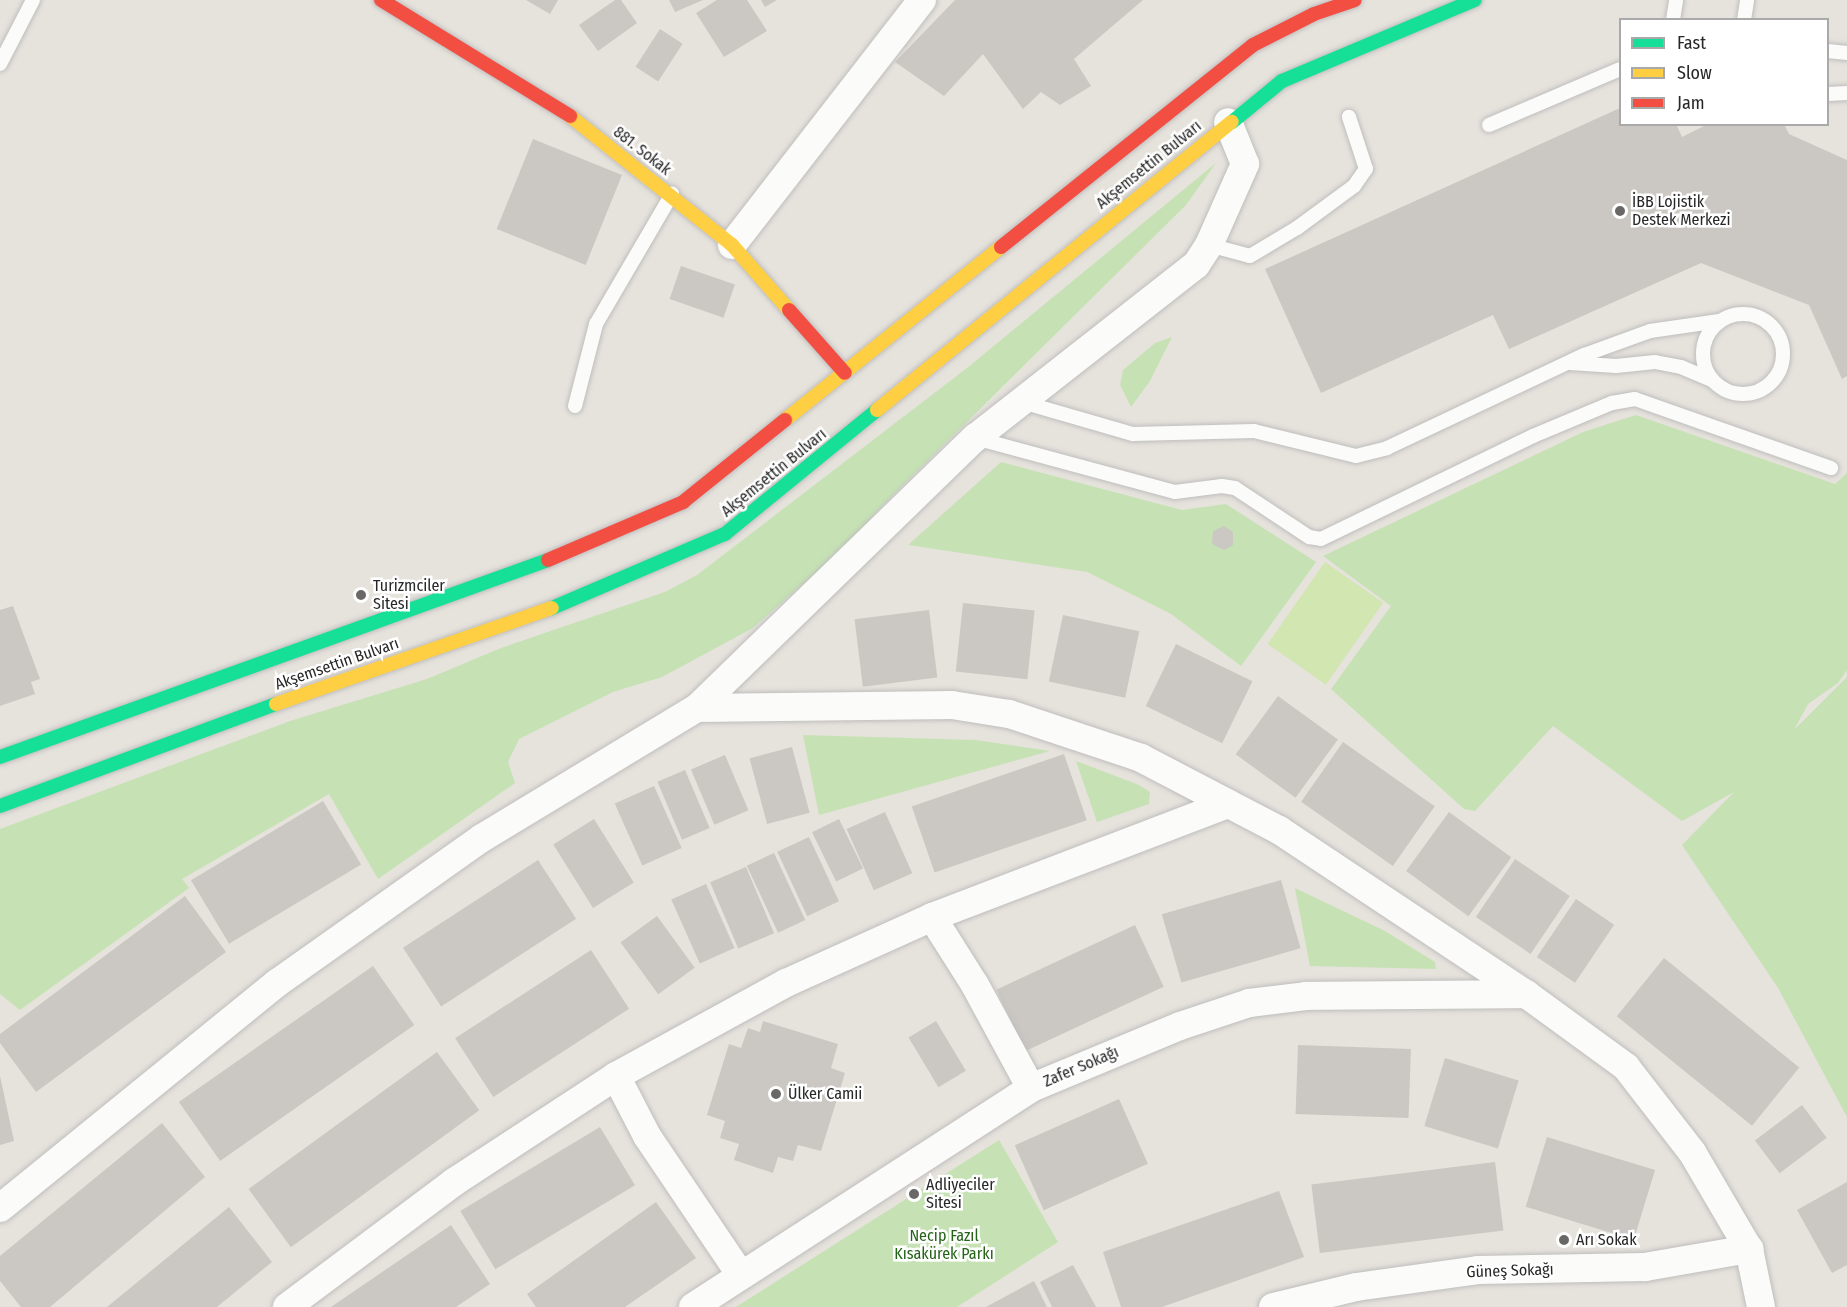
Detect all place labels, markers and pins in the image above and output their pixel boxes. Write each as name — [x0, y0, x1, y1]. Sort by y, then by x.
place label: İBB Lojistik Destek Merkezi — [1632, 192, 1730, 230]
marker: İBB Lojistik Destek Merkezi — [1613, 204, 1627, 218]
place label: Turizmciler Sitesi — [373, 576, 445, 614]
marker: Turizmciler Sitesi — [354, 588, 368, 602]
place label: Ülker Camii — [788, 1084, 862, 1104]
marker: Ülker Camii — [769, 1087, 783, 1101]
place label: Adliyeciler Sitesi — [926, 1175, 995, 1213]
marker: Adliyeciler Sitesi — [907, 1187, 921, 1201]
place label: Arı Sokak — [1576, 1230, 1637, 1250]
marker: Arı Sokak — [1557, 1233, 1571, 1247]

